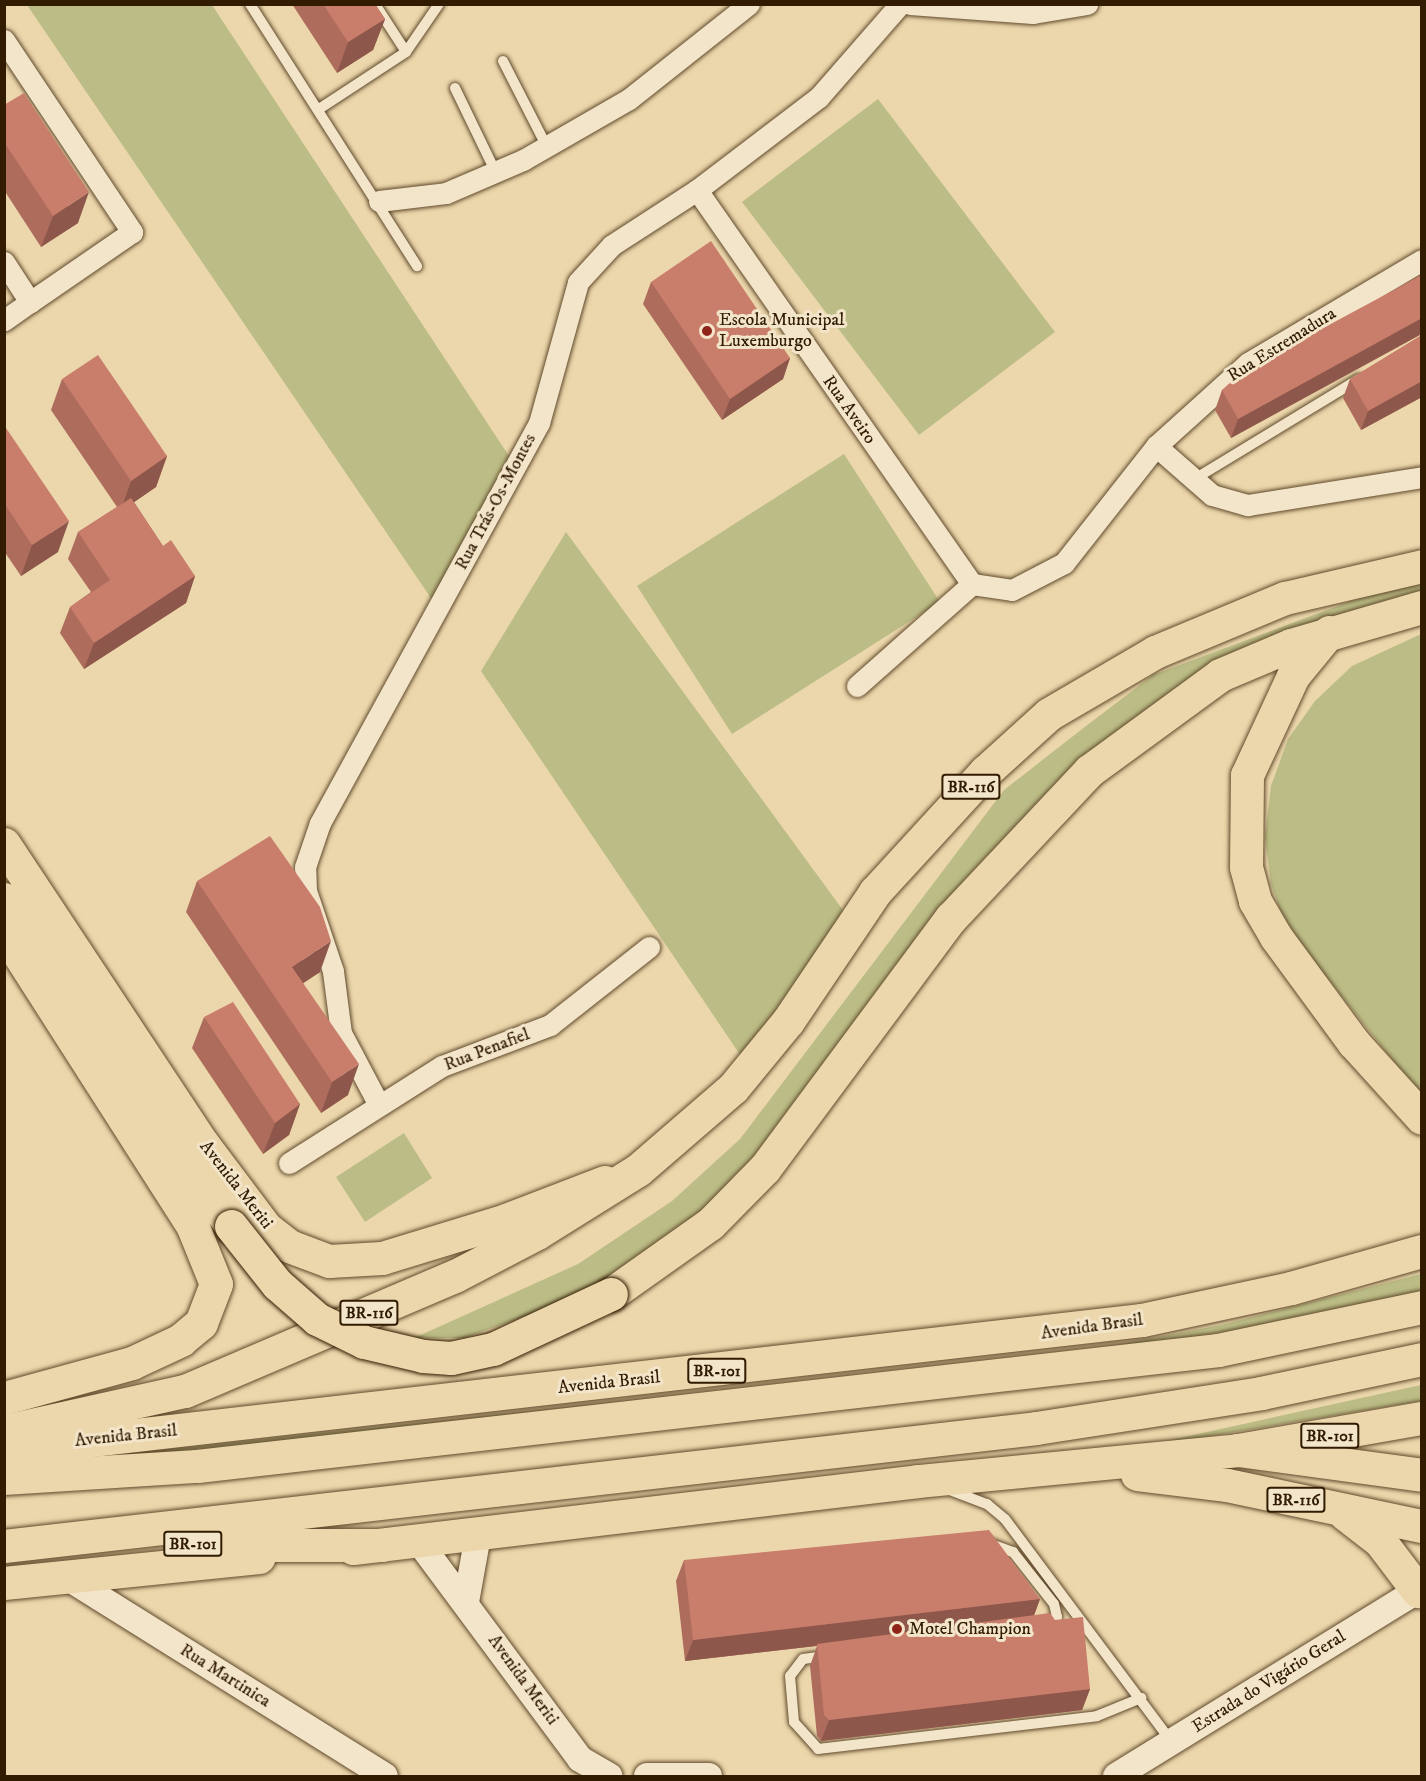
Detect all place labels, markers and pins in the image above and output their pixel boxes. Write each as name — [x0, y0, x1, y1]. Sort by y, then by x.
place label: Escola Municipal Luxemburgo — [719, 310, 844, 352]
marker: Escola Municipal Luxemburgo — [700, 324, 714, 338]
place label: Motel Champion — [909, 1618, 1031, 1640]
marker: Motel Champion — [890, 1622, 904, 1636]

